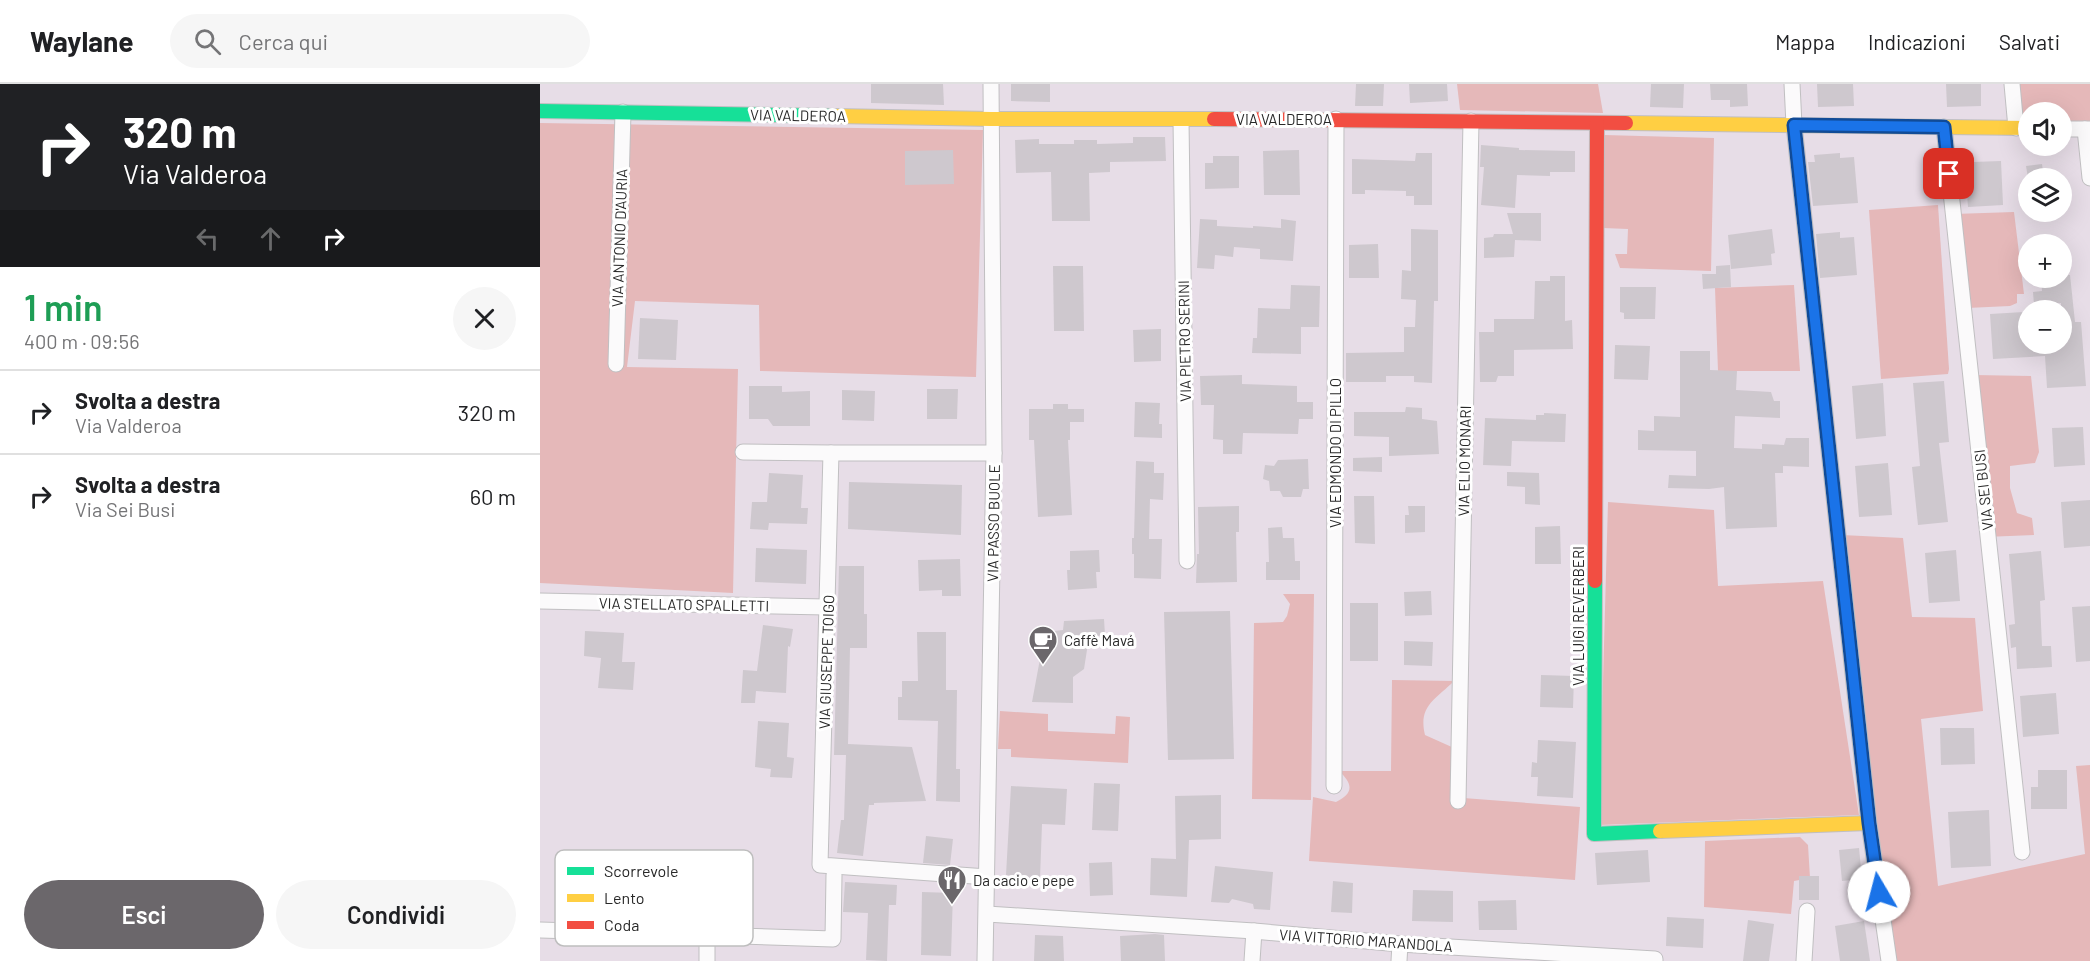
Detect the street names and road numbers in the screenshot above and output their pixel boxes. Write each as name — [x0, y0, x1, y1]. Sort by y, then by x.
street label: VIA VALDEROA — [750, 105, 846, 125]
street label: VIA VALDEROA — [1236, 110, 1332, 128]
street label: VIA ANTONIO D'AURIA — [608, 168, 630, 308]
street label: VIA PIETRO SERINI — [1174, 280, 1194, 402]
street label: VIA EDMONDO DI PILLO — [1326, 378, 1344, 528]
street label: VIA ELIO MONARI — [1454, 405, 1474, 517]
street label: VIA SEI BUSI — [1970, 449, 1996, 531]
street label: VIA PASSO BUOLE — [983, 464, 1003, 582]
street label: VIA LUIGI REVERBERI — [1569, 546, 1587, 686]
street label: VIA STELLATO SPALLETTI — [599, 594, 769, 614]
street label: VIA GIUSEPPE TOIGO — [815, 594, 837, 730]
street label: VIA VITTORIO MARANDOLA — [1279, 925, 1453, 955]

